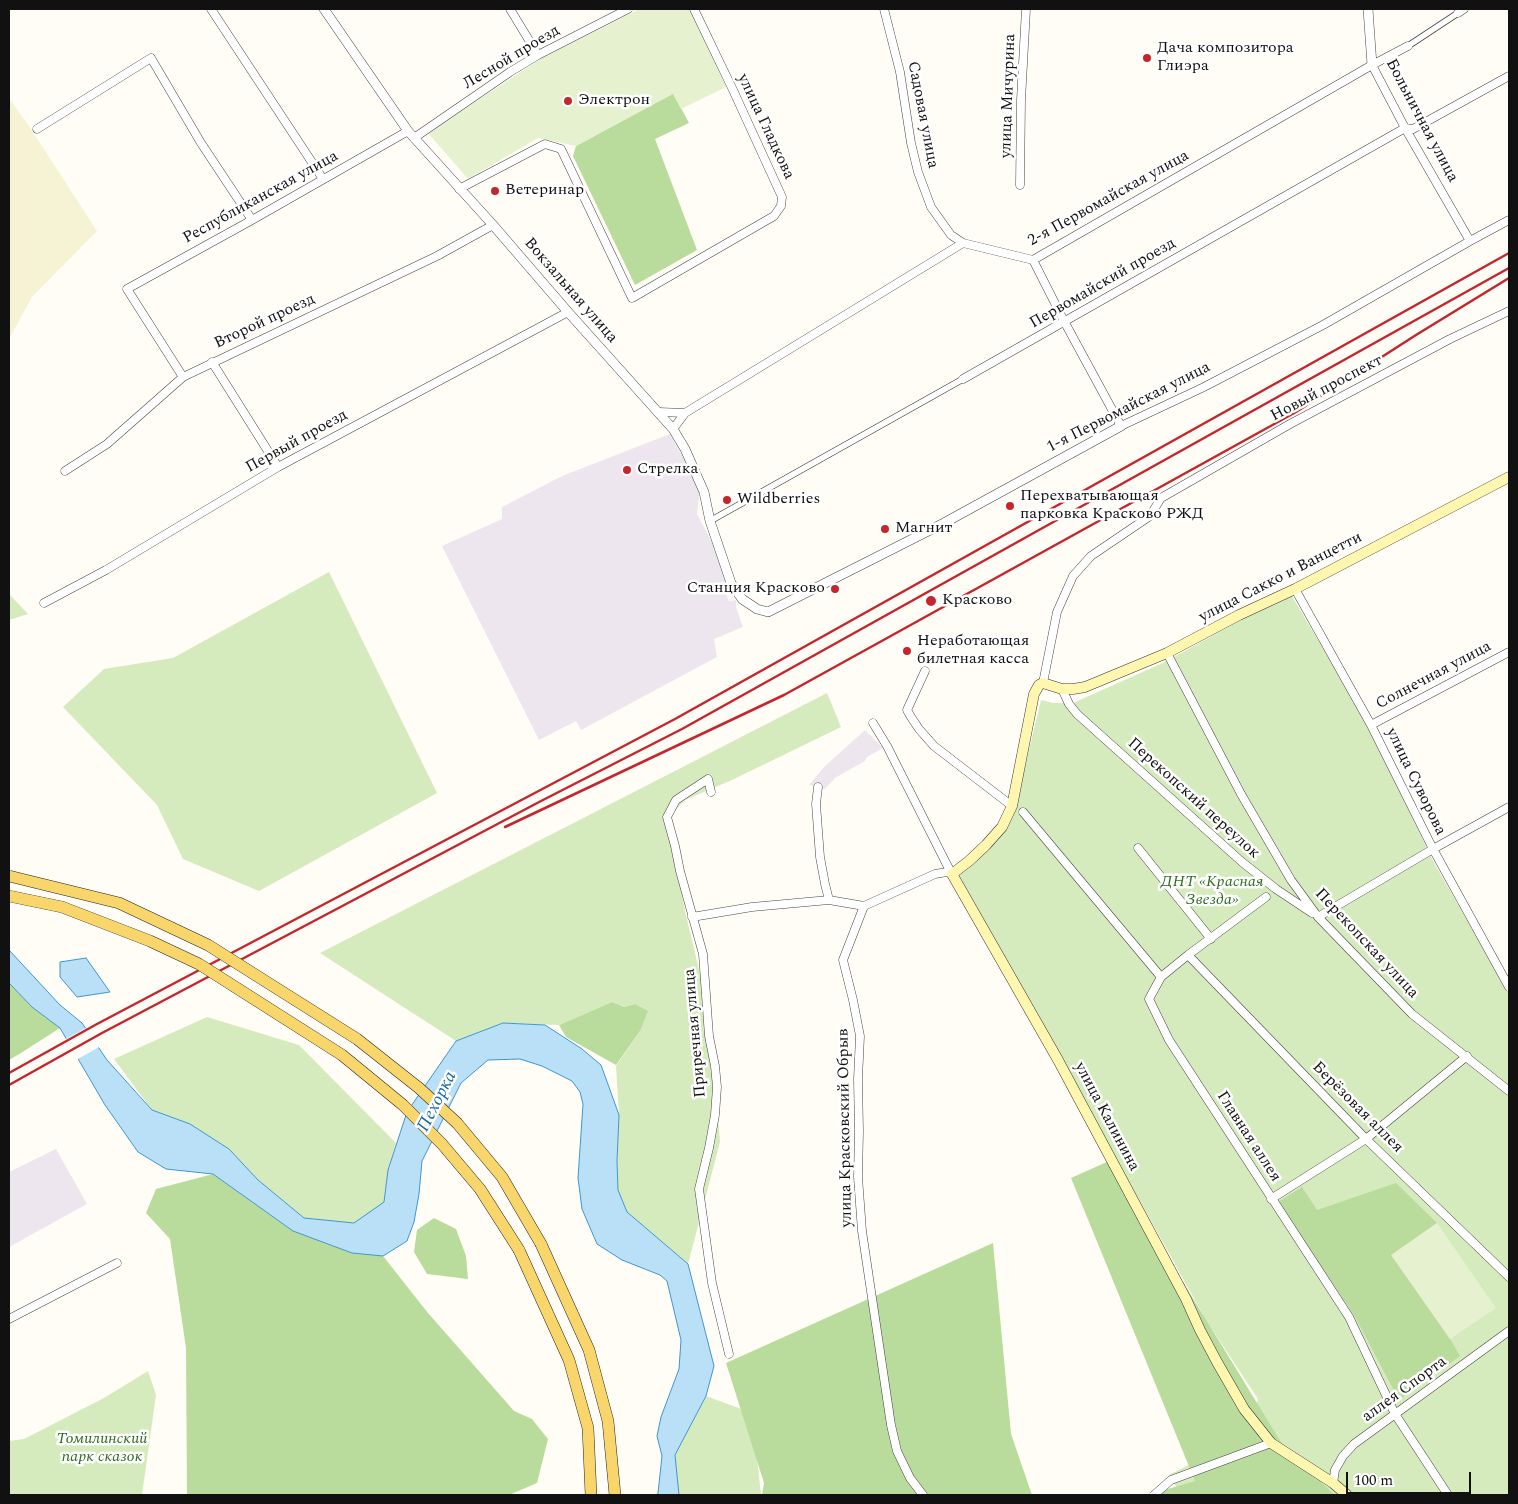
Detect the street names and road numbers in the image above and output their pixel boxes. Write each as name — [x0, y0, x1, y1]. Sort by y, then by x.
street label: Лесной проезд — [460, 22, 564, 94]
street label: улица Мичурина — [997, 33, 1021, 159]
street label: Больничная улица — [1380, 56, 1462, 186]
street label: Садовая улица — [902, 60, 942, 170]
street label: улица Гладкова — [732, 71, 798, 183]
street label: Республиканская улица — [180, 147, 342, 249]
street label: 2-я Первомайская улица — [1025, 147, 1193, 251]
street label: Вокзальная улица — [519, 234, 621, 348]
street label: Первомайский проезд — [1027, 234, 1179, 334]
street label: Второй проезд — [212, 290, 318, 354]
street label: Новый проспект — [1268, 351, 1386, 427]
street label: 1-я Первомайская улица — [1044, 358, 1214, 458]
street label: Первый проезд — [243, 406, 351, 478]
street label: улица Сакко и Ванцетти — [1196, 528, 1366, 628]
street label: Солнечная улица — [1373, 638, 1495, 714]
street label: улица Суворова — [1381, 725, 1449, 839]
street label: Перекопский переулок — [1123, 735, 1263, 863]
street label: Перекопская улица — [1310, 885, 1422, 1003]
street label: Приречная улица — [681, 968, 711, 1098]
street label: улица Красковский Обрыв — [835, 1028, 857, 1228]
street label: Берёзовая аллея — [1307, 1058, 1407, 1158]
street label: улица Калинина — [1069, 1059, 1143, 1175]
street label: Главная аллея — [1212, 1088, 1284, 1186]
street label: аллея Спорта — [1359, 1353, 1451, 1427]

